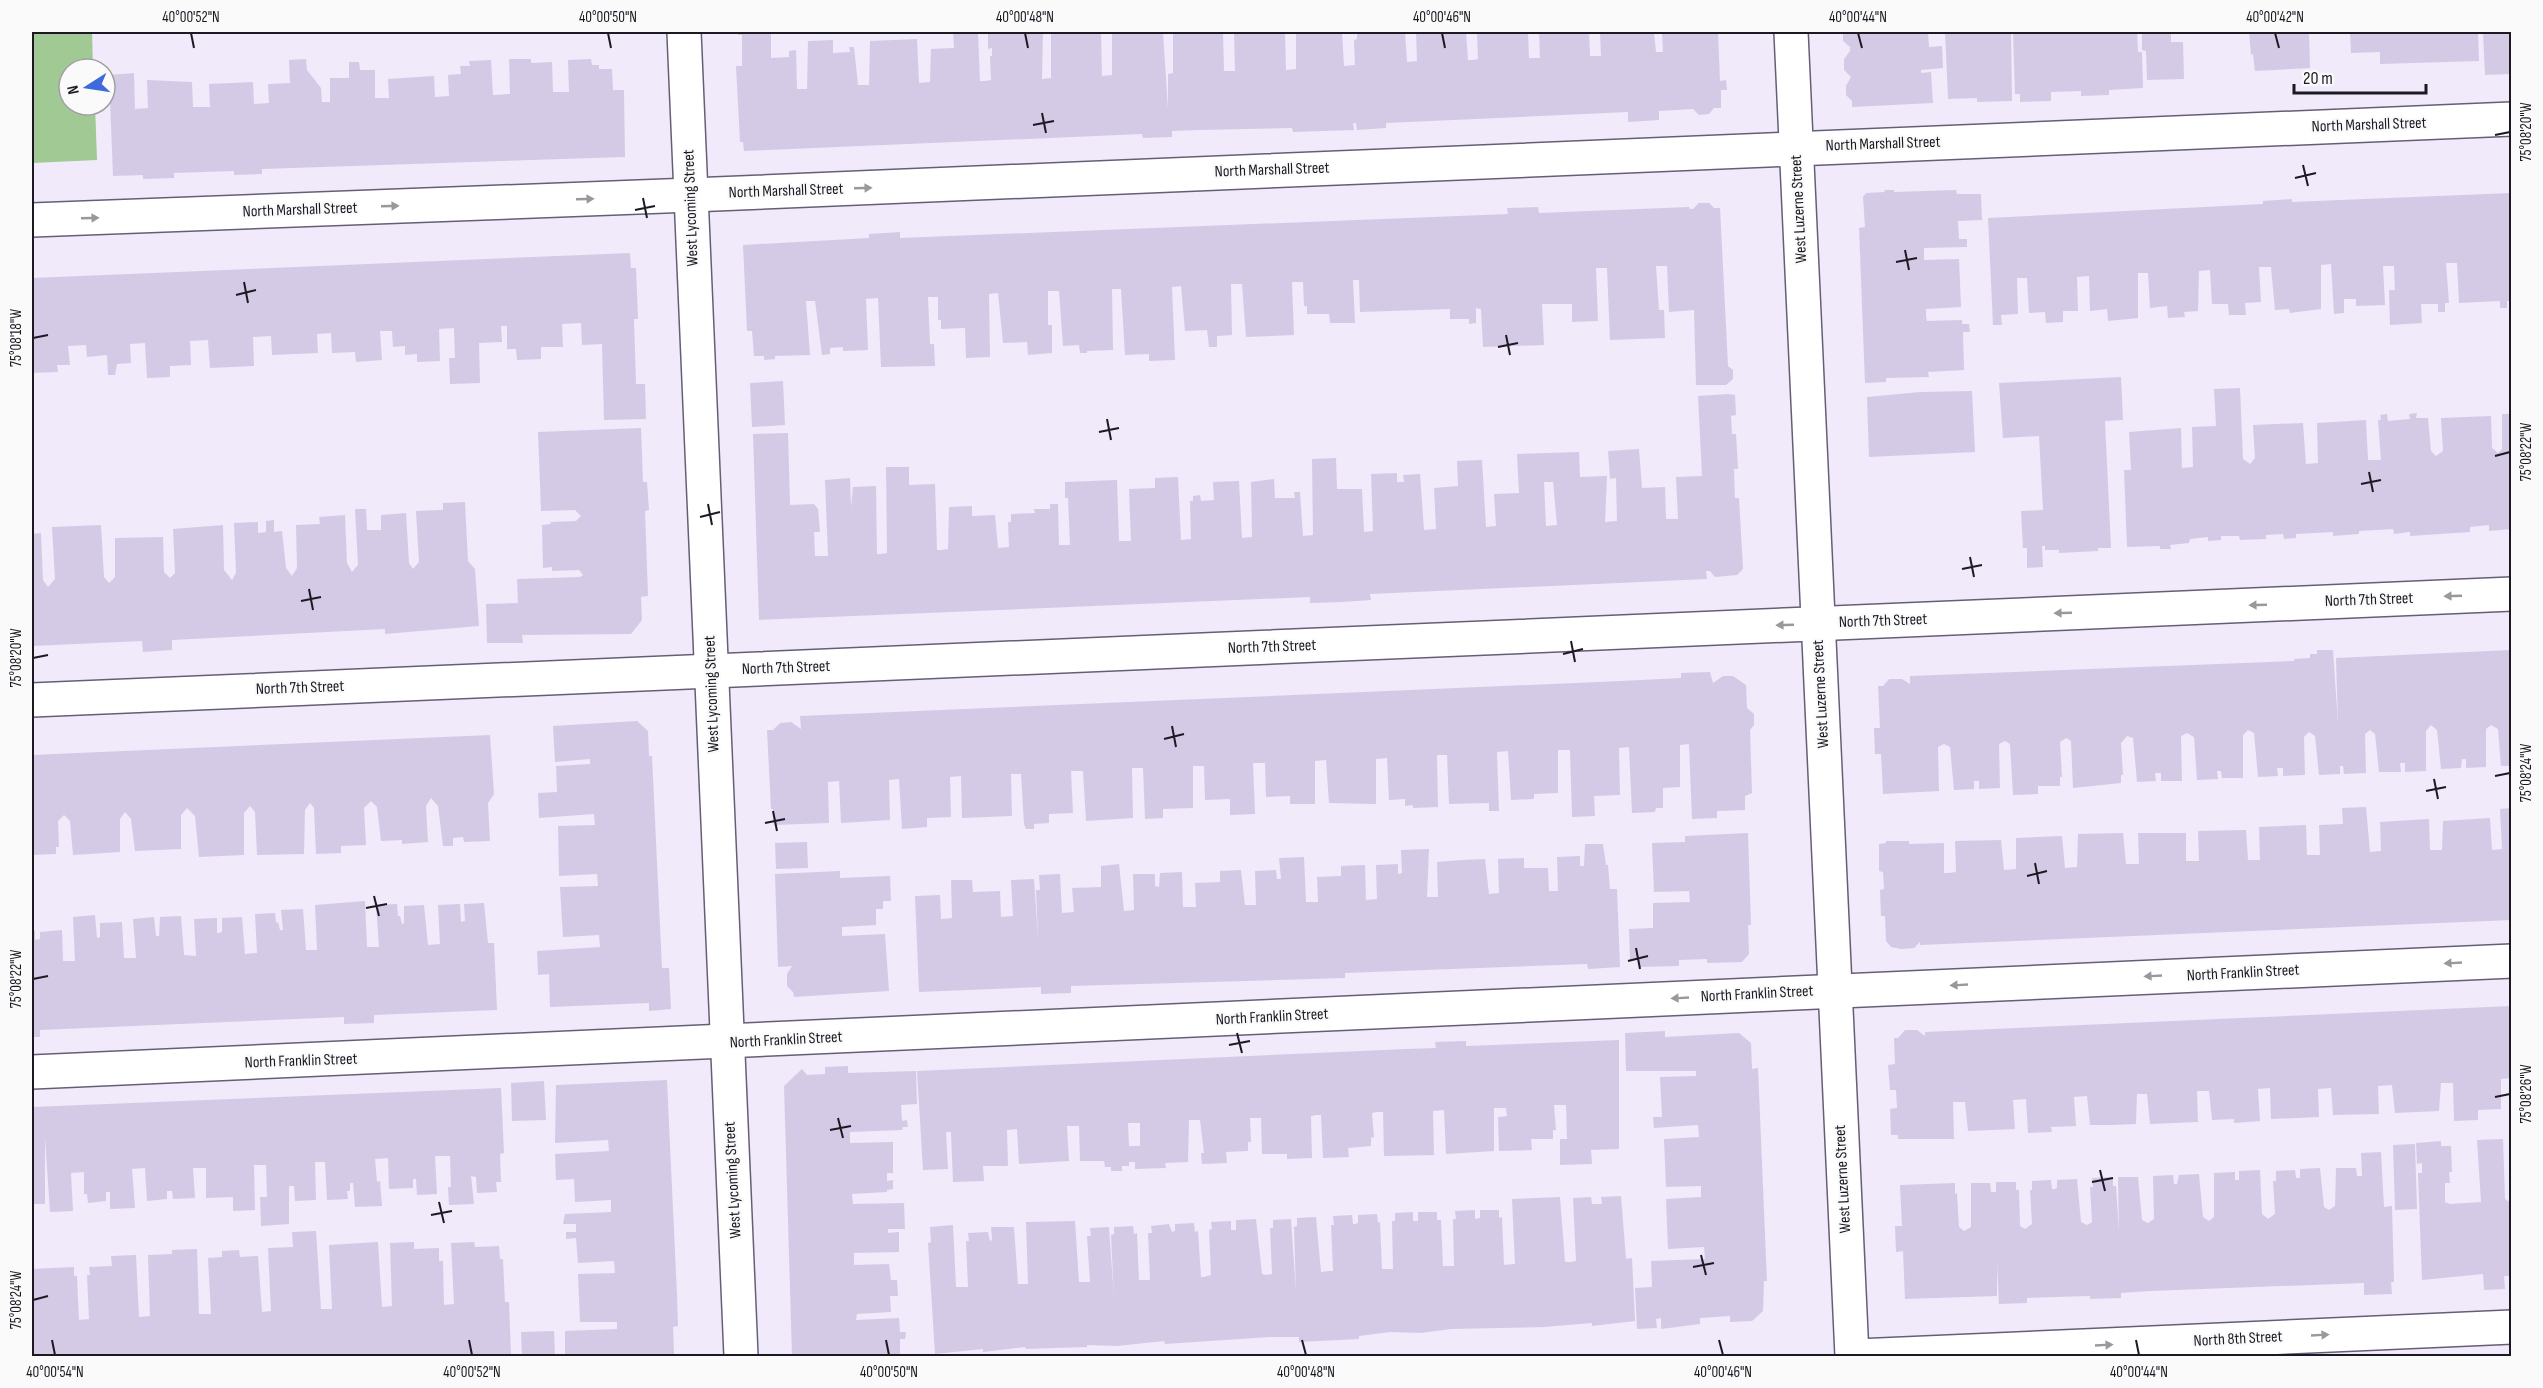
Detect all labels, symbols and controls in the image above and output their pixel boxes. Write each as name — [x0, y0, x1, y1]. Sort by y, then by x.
text: 40°00'52"N — [162, 8, 220, 27]
text: 40°00'50"N — [579, 8, 637, 27]
text: 40°00'48"N — [996, 8, 1054, 27]
text: 40°00'46"N — [1413, 8, 1471, 27]
text: 40°00'44"N — [1829, 8, 1887, 27]
text: 40°00'42"N — [2246, 8, 2304, 27]
north arrow — [57, 57, 117, 117]
scale bar — [2294, 57, 2426, 95]
text: 20 m — [2303, 68, 2333, 89]
text: N — [64, 84, 84, 96]
text: 75°08'20"W — [2517, 102, 2536, 162]
street label: North Marshall Street — [2311, 113, 2427, 136]
street label: North Marshall Street — [1825, 132, 1941, 155]
street label: West Lycoming Street — [679, 149, 703, 267]
street label: West Luzerne Street — [1787, 154, 1811, 264]
street label: North Marshall Street — [1214, 158, 1330, 181]
street label: North Marshall Street — [728, 179, 844, 202]
one-way arrow — [854, 183, 873, 192]
one-way arrow — [575, 194, 594, 204]
street label: North Marshall Street — [242, 198, 358, 221]
one-way arrow — [380, 202, 399, 211]
one-way arrow — [80, 213, 99, 222]
text: 75°08'18"W — [7, 309, 26, 367]
text: 75°08'22"W — [2517, 423, 2536, 481]
street label: North 7th Street — [2324, 589, 2414, 611]
one-way arrow — [2444, 592, 2463, 601]
one-way arrow — [2249, 600, 2268, 609]
one-way arrow — [2054, 609, 2073, 618]
street label: North 7th Street — [1838, 610, 1928, 632]
one-way arrow — [1775, 621, 1794, 630]
text: 75°08'20"W — [7, 628, 26, 688]
street label: West Lycoming Street — [700, 635, 724, 753]
street label: North 7th Street — [1227, 636, 1317, 658]
street label: West Luzerne Street — [1809, 639, 1833, 749]
street label: North 7th Street — [741, 657, 831, 679]
street label: North 7th Street — [255, 677, 345, 699]
text: 75°08'24"W — [2517, 744, 2536, 802]
text: 75°08'22"W — [7, 950, 26, 1008]
one-way arrow — [2444, 959, 2463, 968]
street label: North Franklin Street — [2186, 961, 2300, 985]
one-way arrow — [2144, 972, 2163, 981]
one-way arrow — [1949, 980, 1968, 990]
street label: North Franklin Street — [1700, 982, 1814, 1006]
one-way arrow — [1670, 993, 1689, 1002]
street label: North Franklin Street — [1215, 1005, 1329, 1029]
street label: North Franklin Street — [729, 1028, 843, 1052]
street label: North Franklin Street — [244, 1050, 358, 1072]
text: 75°08'26"W — [2517, 1064, 2536, 1123]
street label: West Lycoming Street — [720, 1121, 746, 1239]
street label: West Luzerne Street — [1831, 1124, 1855, 1234]
text: 75°08'24"W — [7, 1271, 26, 1329]
street label: North 8th Street — [2193, 1327, 2283, 1351]
one-way arrow — [2310, 1331, 2329, 1340]
one-way arrow — [2095, 1341, 2114, 1350]
text: 40°00'54"N — [26, 1363, 84, 1382]
text: 40°00'52"N — [443, 1363, 501, 1382]
text: 40°00'50"N — [860, 1363, 918, 1382]
text: 40°00'48"N — [1277, 1363, 1335, 1382]
text: 40°00'46"N — [1694, 1363, 1752, 1382]
text: 40°00'44"N — [2110, 1363, 2168, 1382]

